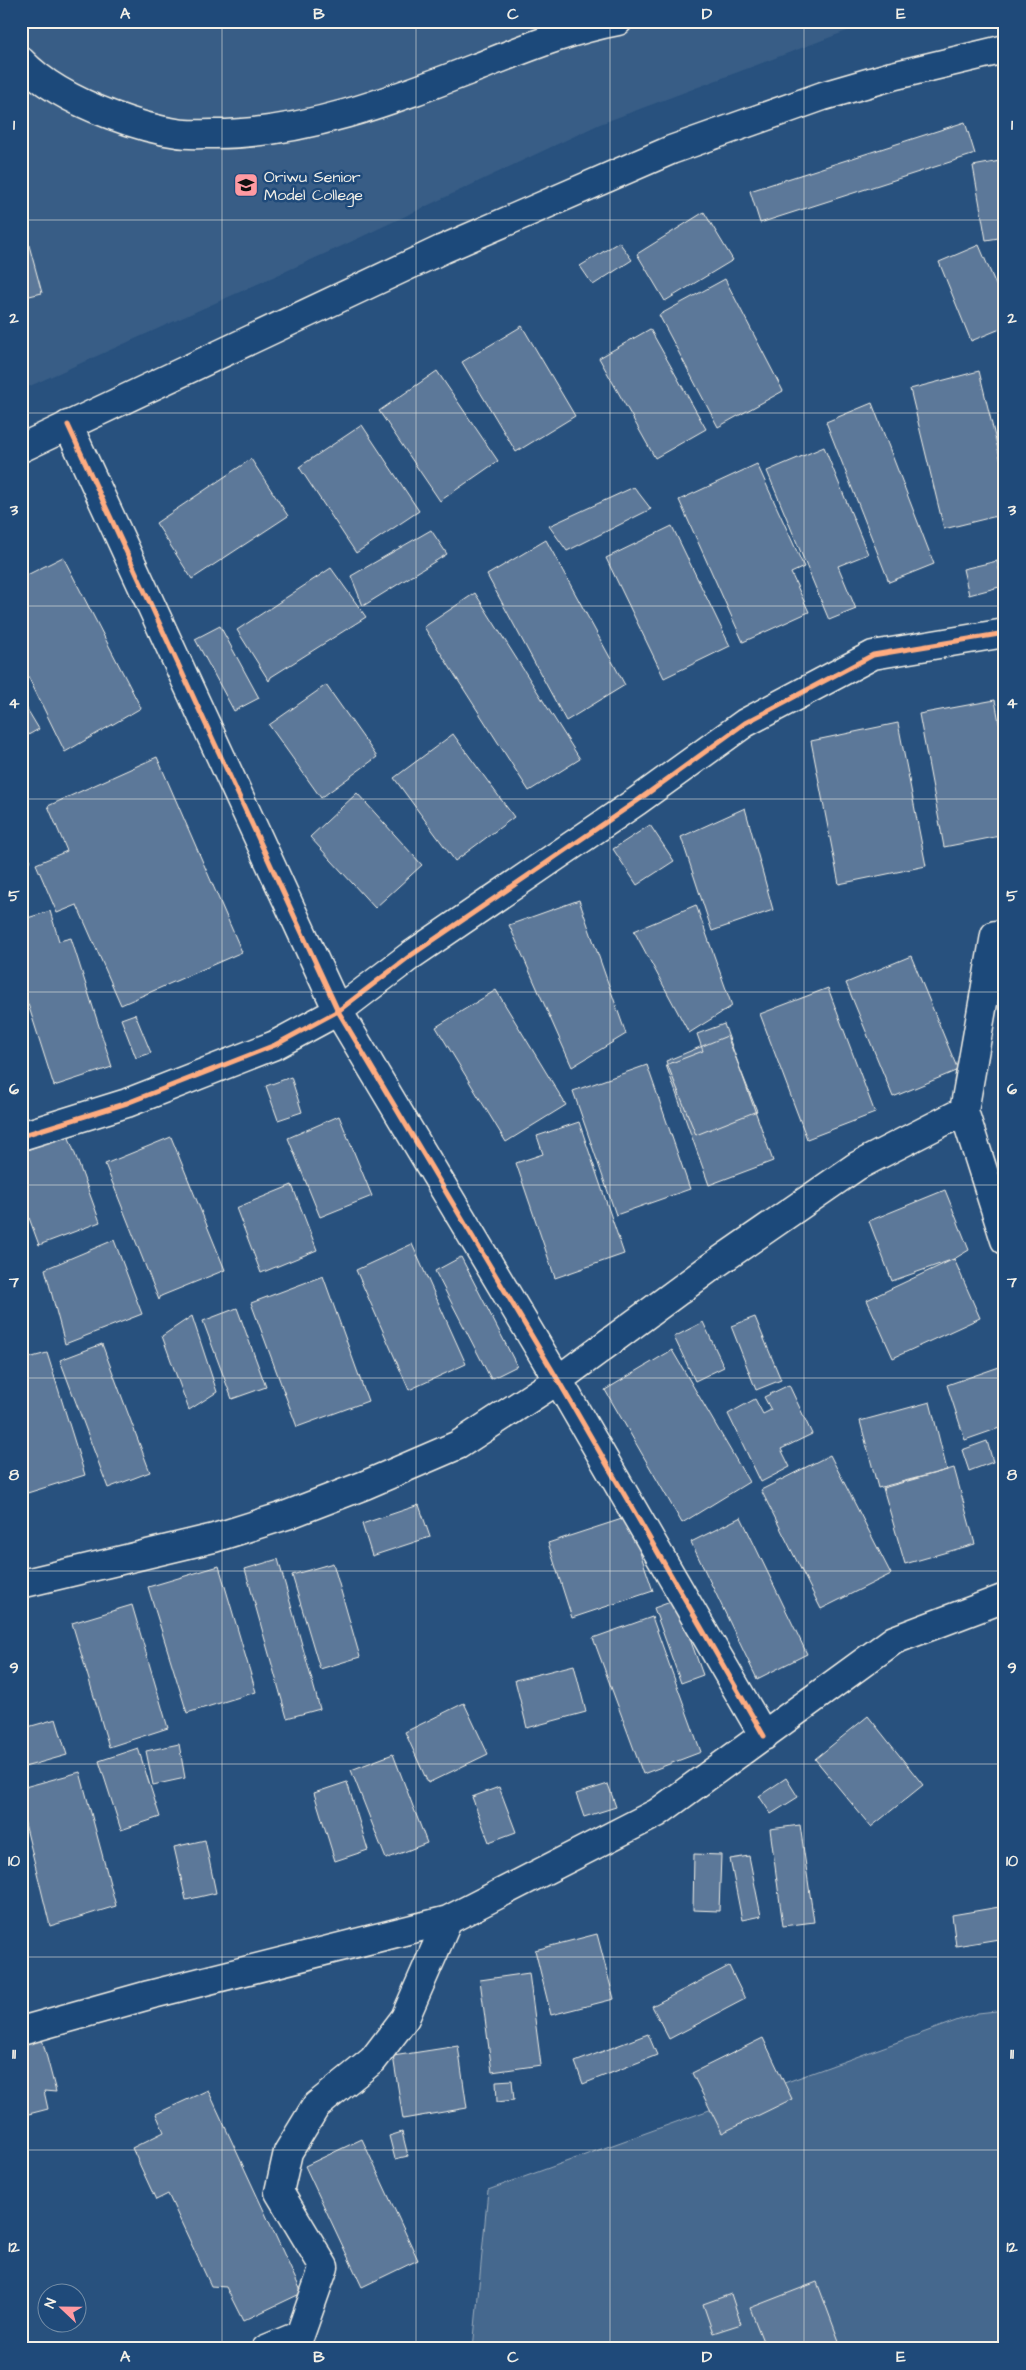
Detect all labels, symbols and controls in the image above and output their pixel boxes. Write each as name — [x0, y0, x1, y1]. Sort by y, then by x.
text: A — [120, 3, 131, 25]
text: B — [313, 3, 325, 25]
text: C — [507, 3, 519, 25]
text: D — [702, 3, 713, 25]
text: E — [896, 3, 906, 25]
text: 1 — [13, 114, 16, 136]
text: 1 — [1011, 114, 1014, 136]
place label: Oriwu Senior Model College — [264, 166, 363, 207]
school or university icon: Oriwu Senior Model College — [233, 172, 259, 198]
text: 2 — [8, 307, 19, 329]
text: 2 — [1006, 307, 1017, 329]
text: 3 — [9, 499, 19, 521]
text: 3 — [1007, 499, 1017, 521]
text: 4 — [9, 692, 20, 714]
text: 4 — [1007, 692, 1018, 714]
text: 5 — [8, 885, 20, 907]
text: 5 — [1006, 885, 1018, 907]
text: 6 — [9, 1078, 19, 1100]
text: 6 — [1007, 1078, 1017, 1100]
text: 7 — [8, 1271, 19, 1293]
text: 7 — [1006, 1271, 1017, 1293]
text: 8 — [9, 1464, 20, 1486]
text: 8 — [1007, 1464, 1018, 1486]
text: 9 — [9, 1657, 19, 1679]
text: 9 — [1007, 1657, 1017, 1679]
text: 10 — [8, 1850, 20, 1872]
text: 10 — [1006, 1850, 1018, 1872]
text: 11 — [12, 2043, 17, 2065]
text: 11 — [1010, 2043, 1015, 2065]
text: 12 — [8, 2236, 20, 2258]
text: 12 — [1006, 2236, 1018, 2258]
north arrow — [38, 2282, 88, 2332]
text: N — [40, 2295, 62, 2311]
text: A — [120, 2346, 131, 2368]
text: B — [313, 2346, 325, 2368]
text: C — [507, 2346, 519, 2368]
text: D — [702, 2346, 713, 2368]
text: E — [896, 2346, 906, 2368]

